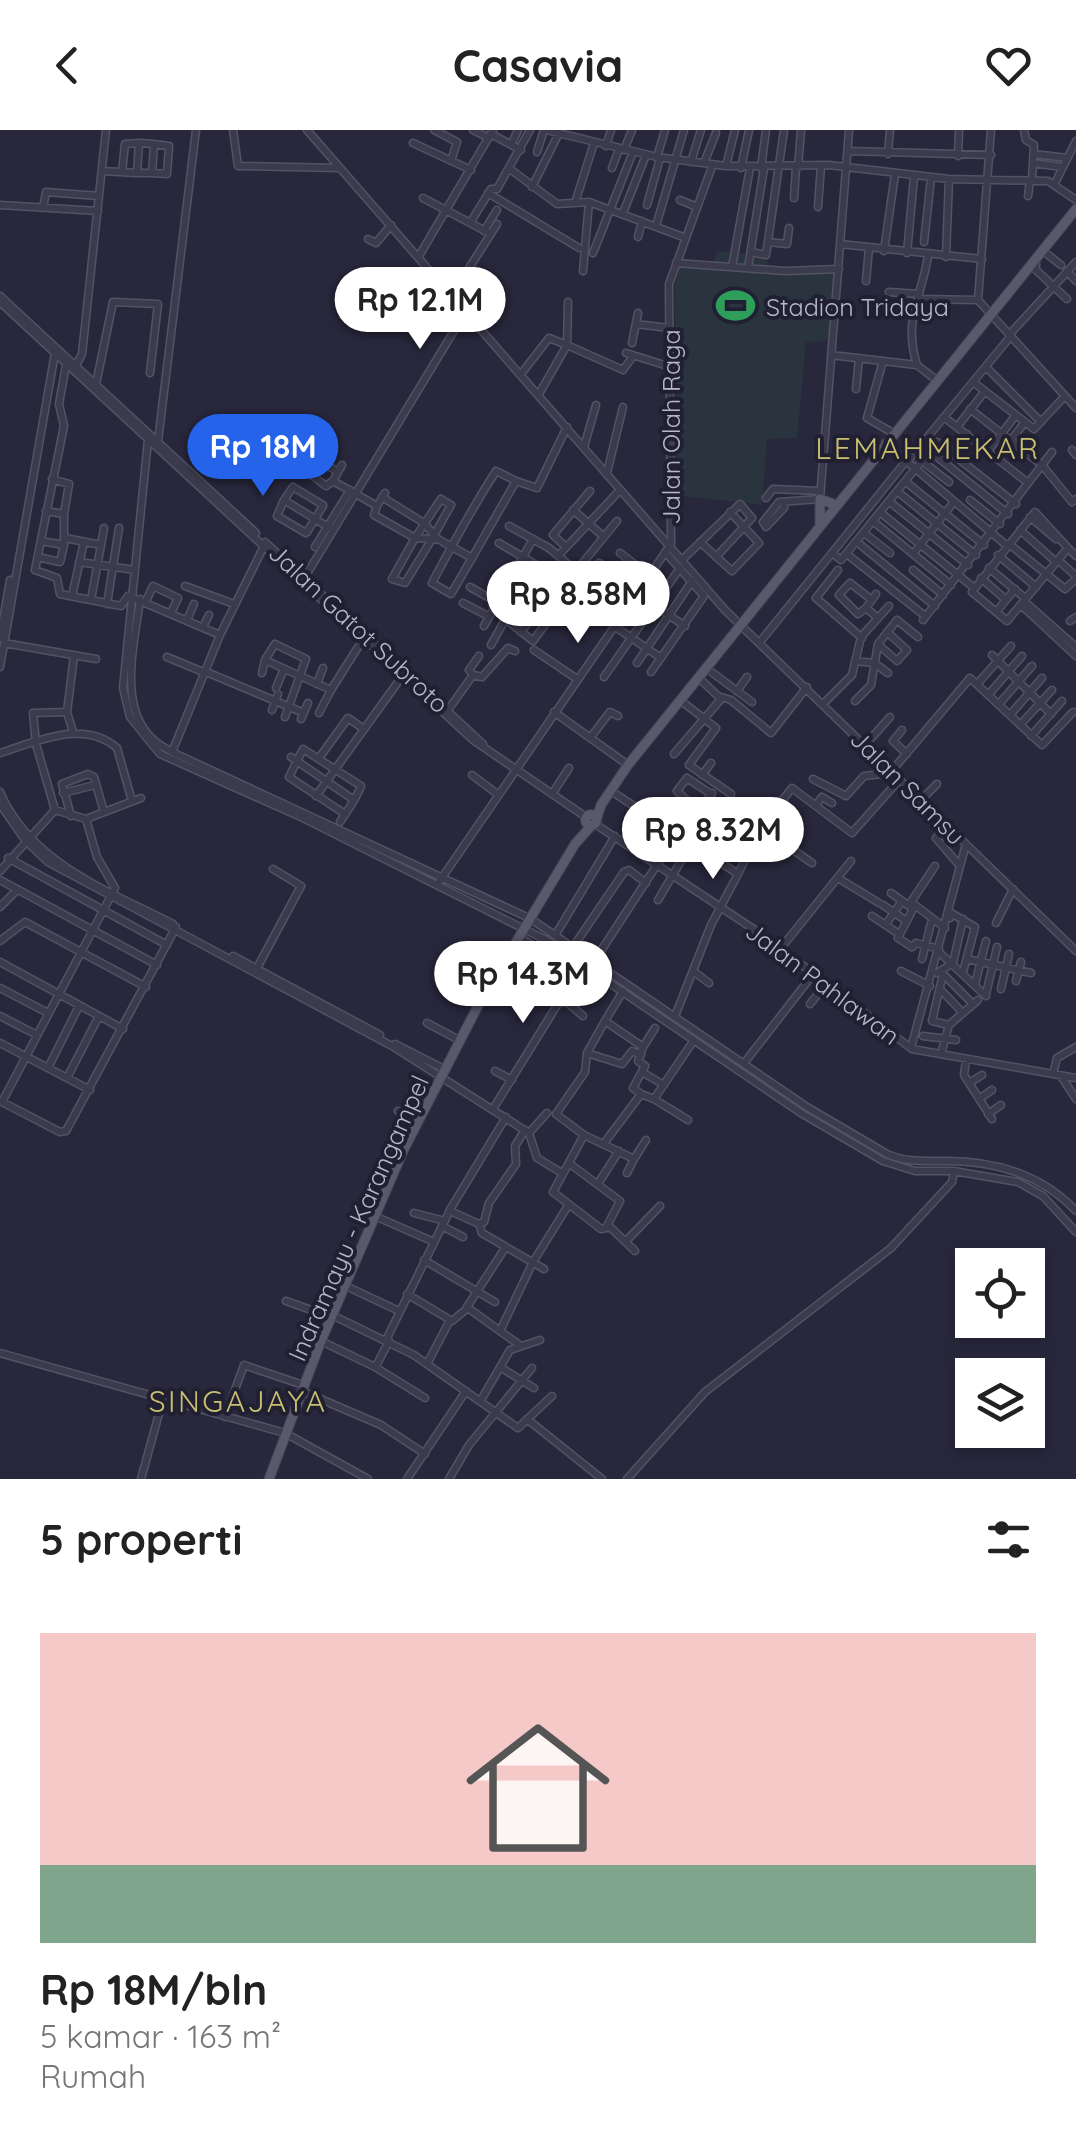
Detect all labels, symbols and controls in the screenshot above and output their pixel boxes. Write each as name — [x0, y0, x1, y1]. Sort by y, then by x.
text: Casavia — [453, 37, 623, 93]
icon: back — [40, 38, 95, 93]
icon: heart — [981, 38, 1036, 93]
pin: Rp 12.1M — [317, 267, 523, 352]
text: Rp 12.1M — [357, 279, 483, 319]
sports icon: Stadion Tridaya — [715, 285, 757, 327]
place label: Stadion Tridaya — [766, 291, 949, 322]
street label: Jalan Olah Raga — [655, 329, 686, 525]
pin: Rp 18M — [182, 414, 344, 499]
text: Rp 18M — [209, 426, 317, 466]
district label: LEMAHMEKAR — [815, 429, 1041, 467]
street label: Jalan Gatot Subroto — [263, 537, 455, 719]
pin: Rp 8.58M — [475, 561, 681, 646]
text: Rp 8.58M — [509, 573, 647, 613]
street label: Jalan Samsu — [844, 723, 972, 851]
pin: Rp 8.32M — [610, 797, 816, 882]
text: Rp 8.32M — [644, 809, 782, 849]
street label: Jalan Pahlawan — [740, 915, 906, 1051]
pin: Rp 14.3M — [420, 941, 626, 1026]
text: Rp 14.3M — [456, 953, 590, 993]
street label: Indramayu - Karangampel — [281, 1070, 435, 1366]
map controls — [955, 1248, 1045, 1448]
button: locate — [955, 1248, 1045, 1338]
button: layers — [955, 1358, 1045, 1448]
district label: SINGAJAYA — [149, 1382, 327, 1420]
icon: filters — [981, 1512, 1036, 1567]
text: 5 properti — [40, 1513, 242, 1566]
icon: home — [448, 1698, 628, 1878]
text: Rp 18M/bln — [40, 1963, 267, 2016]
text: 5 kamar · 163 m² — [40, 2016, 281, 2056]
text: Rumah — [40, 2056, 146, 2096]

